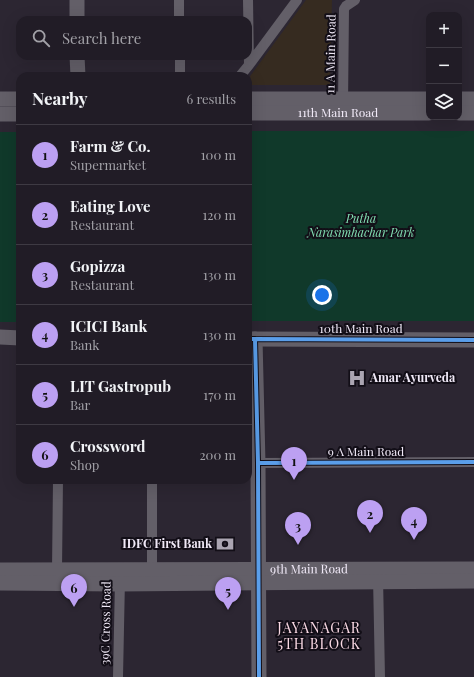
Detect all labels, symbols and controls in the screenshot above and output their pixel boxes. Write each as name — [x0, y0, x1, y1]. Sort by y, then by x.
map controls — [426, 12, 462, 120]
button: + — [426, 12, 462, 48]
street label: 11 A Main Road — [321, 14, 339, 94]
search box — [16, 16, 252, 60]
icon: search — [30, 27, 52, 49]
text: Search here — [62, 28, 141, 48]
button: − — [426, 48, 462, 84]
button: layers — [426, 84, 462, 120]
text: Nearby — [32, 87, 87, 109]
text: 6 results — [186, 90, 236, 107]
street label: 11th Main Road — [298, 104, 378, 120]
text: Farm & Co. — [70, 136, 151, 156]
text: 1 — [43, 146, 47, 163]
text: 100 m — [201, 146, 236, 163]
text: Supermarket — [70, 156, 146, 173]
text: Eating Love — [70, 196, 151, 216]
text: 2 — [42, 206, 48, 223]
text: 120 m — [202, 206, 236, 223]
park label: Putha Narasimhachar Park — [306, 210, 415, 240]
text: Restaurant — [70, 216, 134, 233]
text: Gopizza — [70, 256, 125, 276]
text: 3 — [42, 266, 48, 283]
text: 130 m — [203, 266, 236, 283]
text: Restaurant — [70, 276, 134, 293]
your location — [312, 285, 332, 305]
text: ICICI Bank — [70, 316, 147, 336]
street label: 10th Main Road — [319, 320, 403, 336]
text: 4 — [42, 326, 48, 343]
text: 130 m — [203, 326, 236, 343]
text: Bank — [70, 336, 99, 353]
hospital icon: Amar Ayurveda — [347, 368, 367, 388]
place label: Amar Ayurveda — [369, 369, 456, 385]
text: LIT Gastropub — [70, 376, 171, 396]
text: 5 — [42, 386, 48, 403]
text: 170 m — [203, 386, 236, 403]
text: Bar — [70, 396, 90, 413]
text: Crossword — [70, 436, 146, 456]
street label: 9 A Main Road — [328, 443, 404, 459]
text: 6 — [41, 446, 49, 463]
text: 200 m — [199, 446, 236, 463]
pin: 1 — [281, 447, 307, 480]
text: Shop — [70, 456, 99, 473]
pin: 2 — [357, 500, 383, 533]
pin: 4 — [401, 507, 427, 540]
pin: 3 — [285, 512, 311, 545]
bank icon: IDFC First Bank — [215, 534, 235, 554]
place label: IDFC First Bank — [122, 535, 213, 551]
street label: 9th Main Road — [270, 560, 348, 576]
pin: 6 — [61, 574, 87, 607]
pin: 5 — [215, 577, 241, 610]
street label: 39C Cross Road — [96, 581, 114, 665]
district label: JAYANAGAR 5TH BLOCK — [276, 618, 361, 653]

